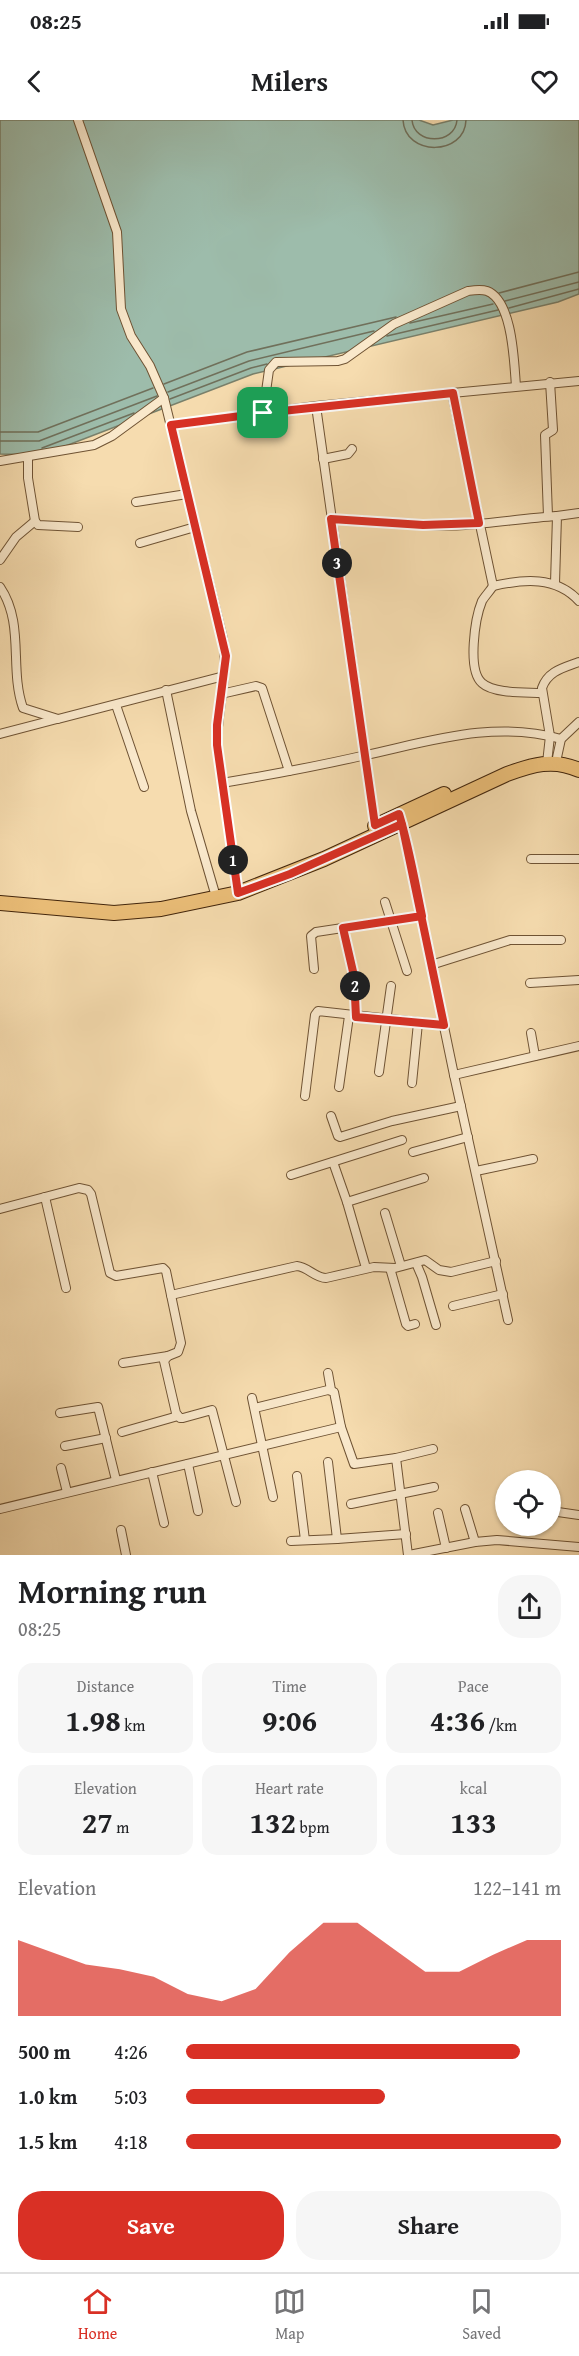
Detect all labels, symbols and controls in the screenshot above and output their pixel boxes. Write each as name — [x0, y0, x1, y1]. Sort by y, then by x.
text: 08:25 — [30, 5, 82, 37]
text: Milers — [251, 61, 328, 101]
icon: back — [18, 65, 51, 98]
icon: heart — [528, 65, 561, 98]
pin — [237, 387, 288, 438]
icon: arrive — [246, 396, 279, 429]
pin: 3 — [322, 548, 352, 578]
text: 3 — [333, 551, 341, 575]
pin: 1 — [218, 845, 248, 875]
text: 1 — [229, 848, 237, 872]
pin: 2 — [340, 971, 370, 1001]
text: 2 — [351, 974, 359, 998]
map controls — [495, 1470, 561, 1536]
button: locate — [495, 1470, 561, 1536]
text: Morning run — [18, 1567, 207, 1615]
button: share — [498, 1575, 561, 1638]
text: 08:25 — [18, 1614, 61, 1643]
text: Distance — [77, 1674, 134, 1698]
text: Time — [272, 1674, 307, 1698]
text: Pace — [458, 1674, 489, 1698]
text: 1.98 — [66, 1698, 121, 1742]
text: 9:06 — [262, 1698, 317, 1742]
text: 4:36 — [430, 1698, 485, 1742]
text: km — [121, 1713, 145, 1737]
text: /km — [485, 1713, 517, 1737]
text: Elevation — [74, 1776, 137, 1800]
text: Heart rate — [255, 1776, 324, 1800]
text: kcal — [460, 1776, 487, 1800]
text: 27 — [82, 1800, 113, 1844]
text: 132 — [249, 1800, 296, 1844]
text: 133 — [450, 1800, 497, 1844]
text: m — [113, 1815, 129, 1839]
text: bpm — [296, 1815, 330, 1839]
text: Elevation — [18, 1873, 96, 1902]
text: 122–141 m — [473, 1873, 561, 1902]
text: 500 m — [18, 2037, 71, 2066]
text: 4:26 — [114, 2037, 148, 2066]
text: 1.0 km — [18, 2082, 77, 2111]
text: 5:03 — [114, 2082, 148, 2111]
text: 1.5 km — [18, 2127, 77, 2156]
text: 4:18 — [114, 2127, 148, 2156]
button: Save — [18, 2191, 284, 2260]
button: Share — [296, 2191, 561, 2260]
tab: Home — [78, 2285, 117, 2345]
tab: Map — [273, 2285, 306, 2345]
tab: Saved — [462, 2285, 501, 2345]

